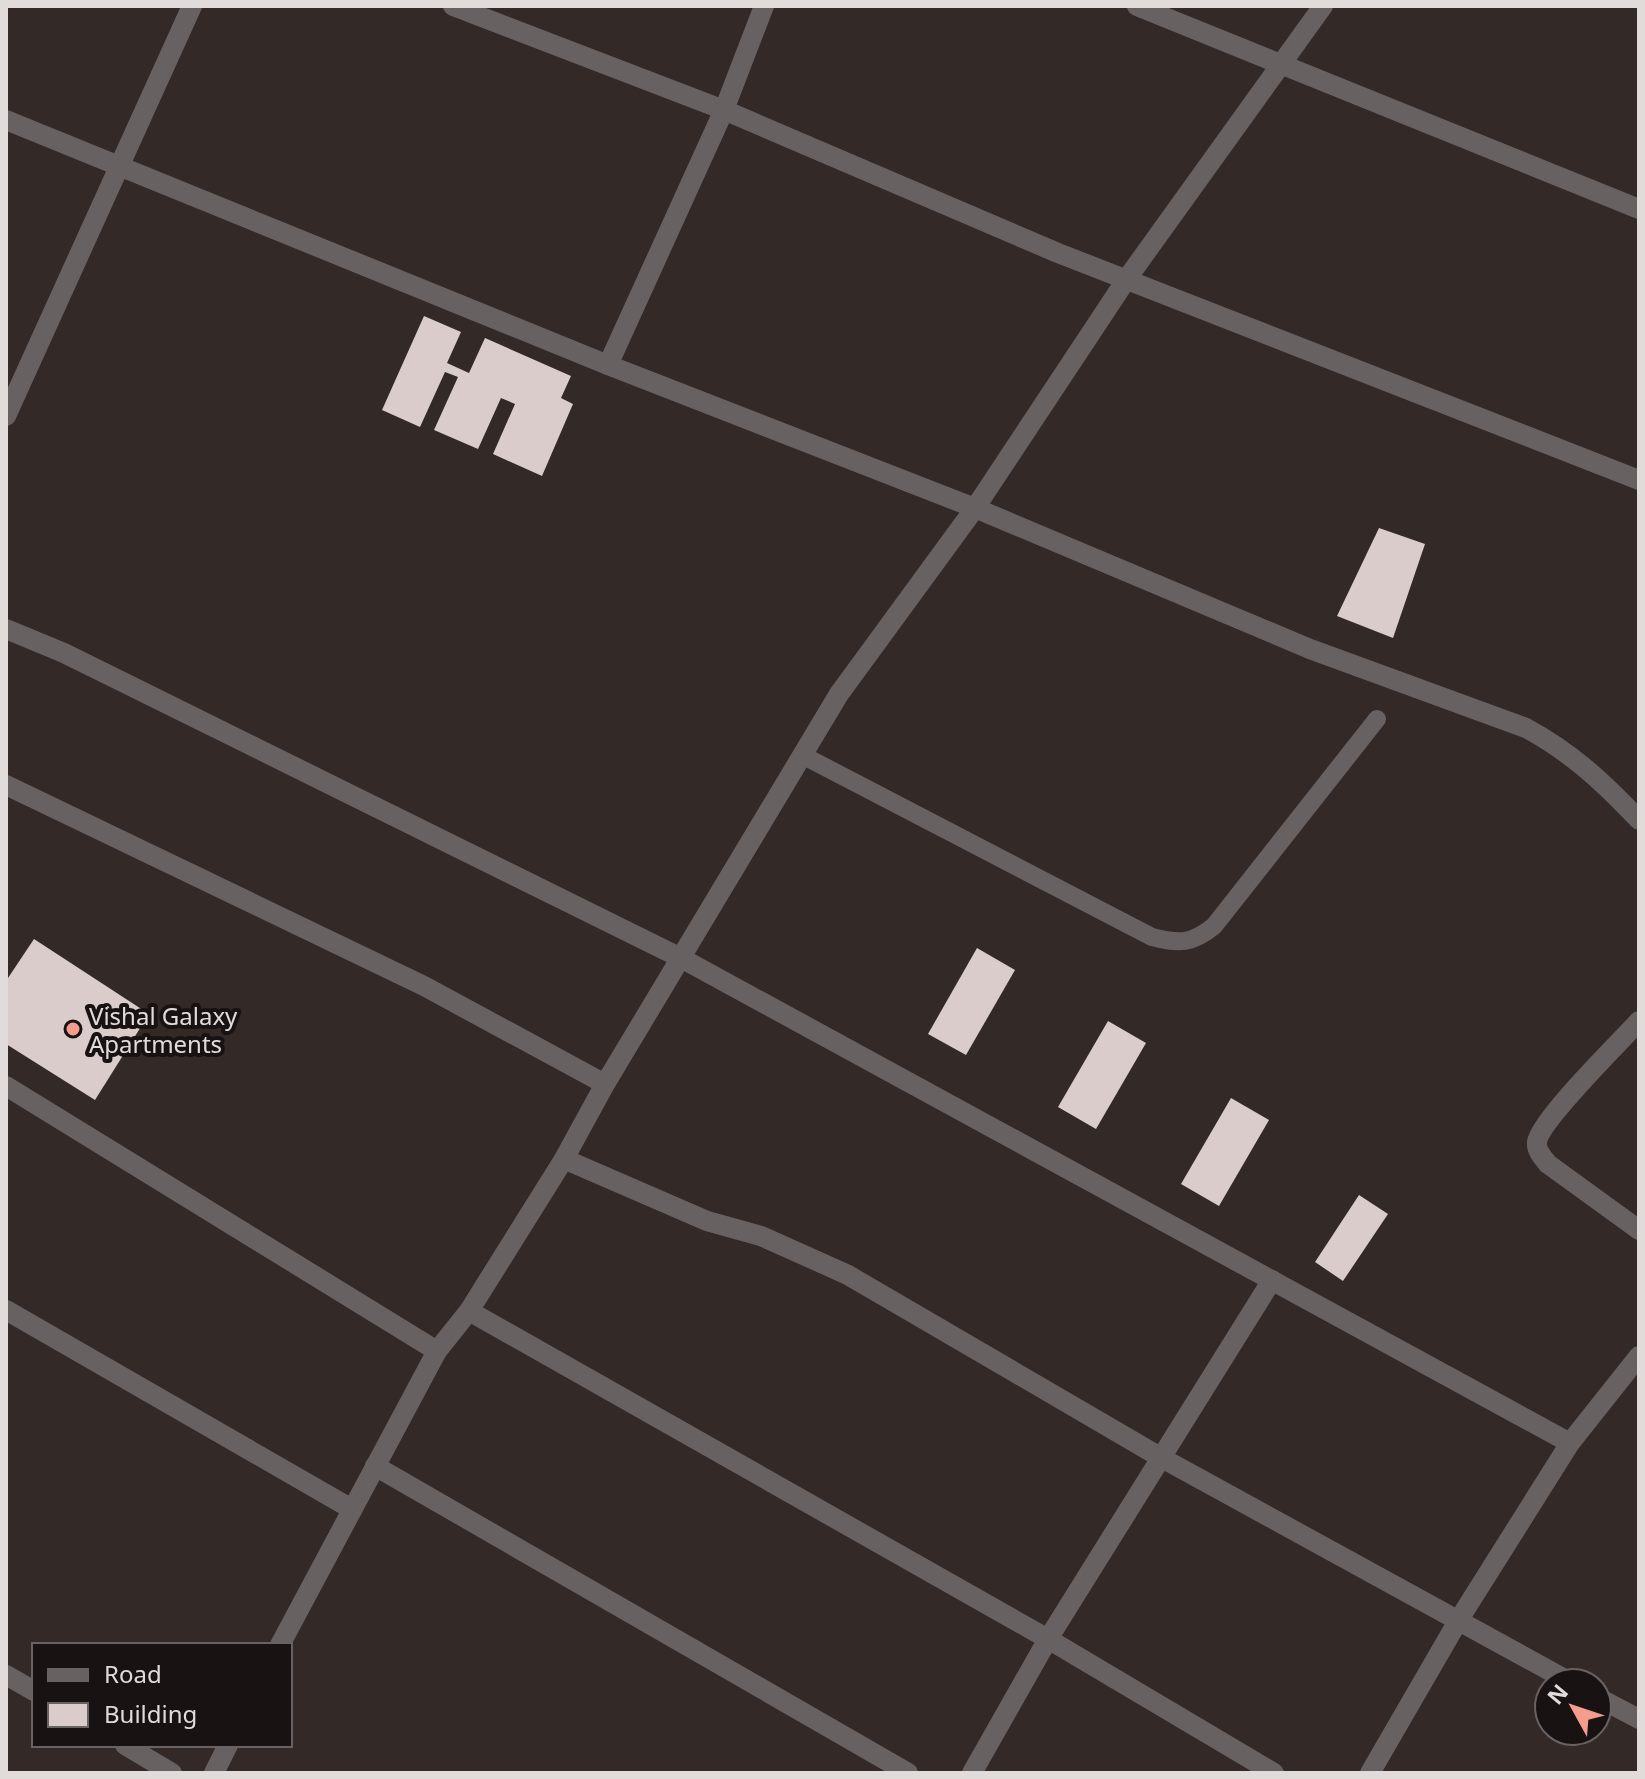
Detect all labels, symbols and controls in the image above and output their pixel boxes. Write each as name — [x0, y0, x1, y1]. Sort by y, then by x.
place label: Vishal Galaxy Apartments — [89, 999, 238, 1060]
marker: Vishal Galaxy Apartments — [64, 1020, 82, 1038]
legend — [32, 1643, 292, 1747]
text: Road — [104, 1657, 162, 1690]
north arrow — [1533, 1667, 1613, 1747]
text: N — [1540, 1677, 1574, 1710]
text: Building — [104, 1697, 197, 1730]

